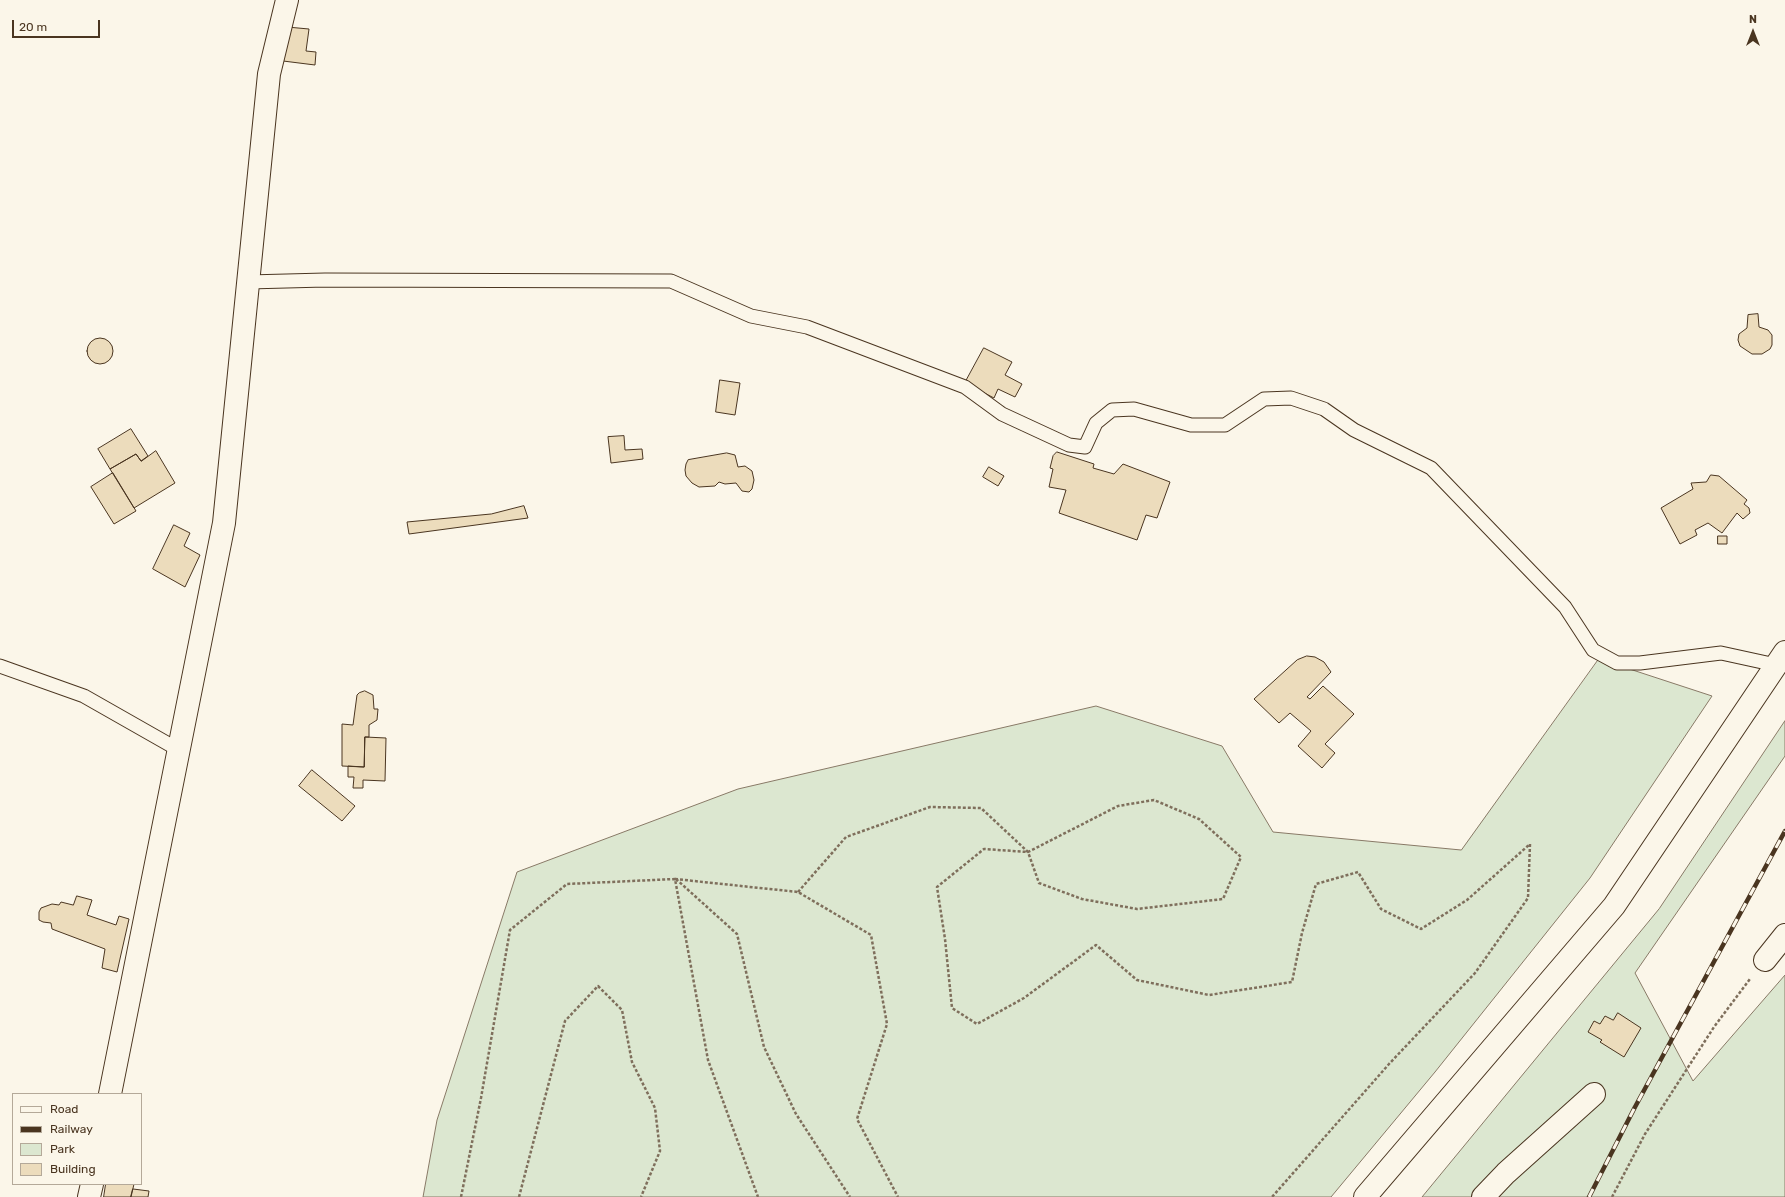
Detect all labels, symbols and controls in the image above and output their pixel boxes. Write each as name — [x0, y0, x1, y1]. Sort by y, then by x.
scale bar — [14, 12, 102, 38]
north arrow — [1733, 12, 1773, 52]
text: N — [1749, 13, 1757, 26]
text: 20 m — [19, 20, 47, 34]
legend — [12, 1093, 142, 1185]
text: Road — [50, 1102, 78, 1116]
text: Railway — [50, 1122, 93, 1136]
text: Park — [50, 1142, 75, 1156]
text: Building — [50, 1162, 96, 1176]

